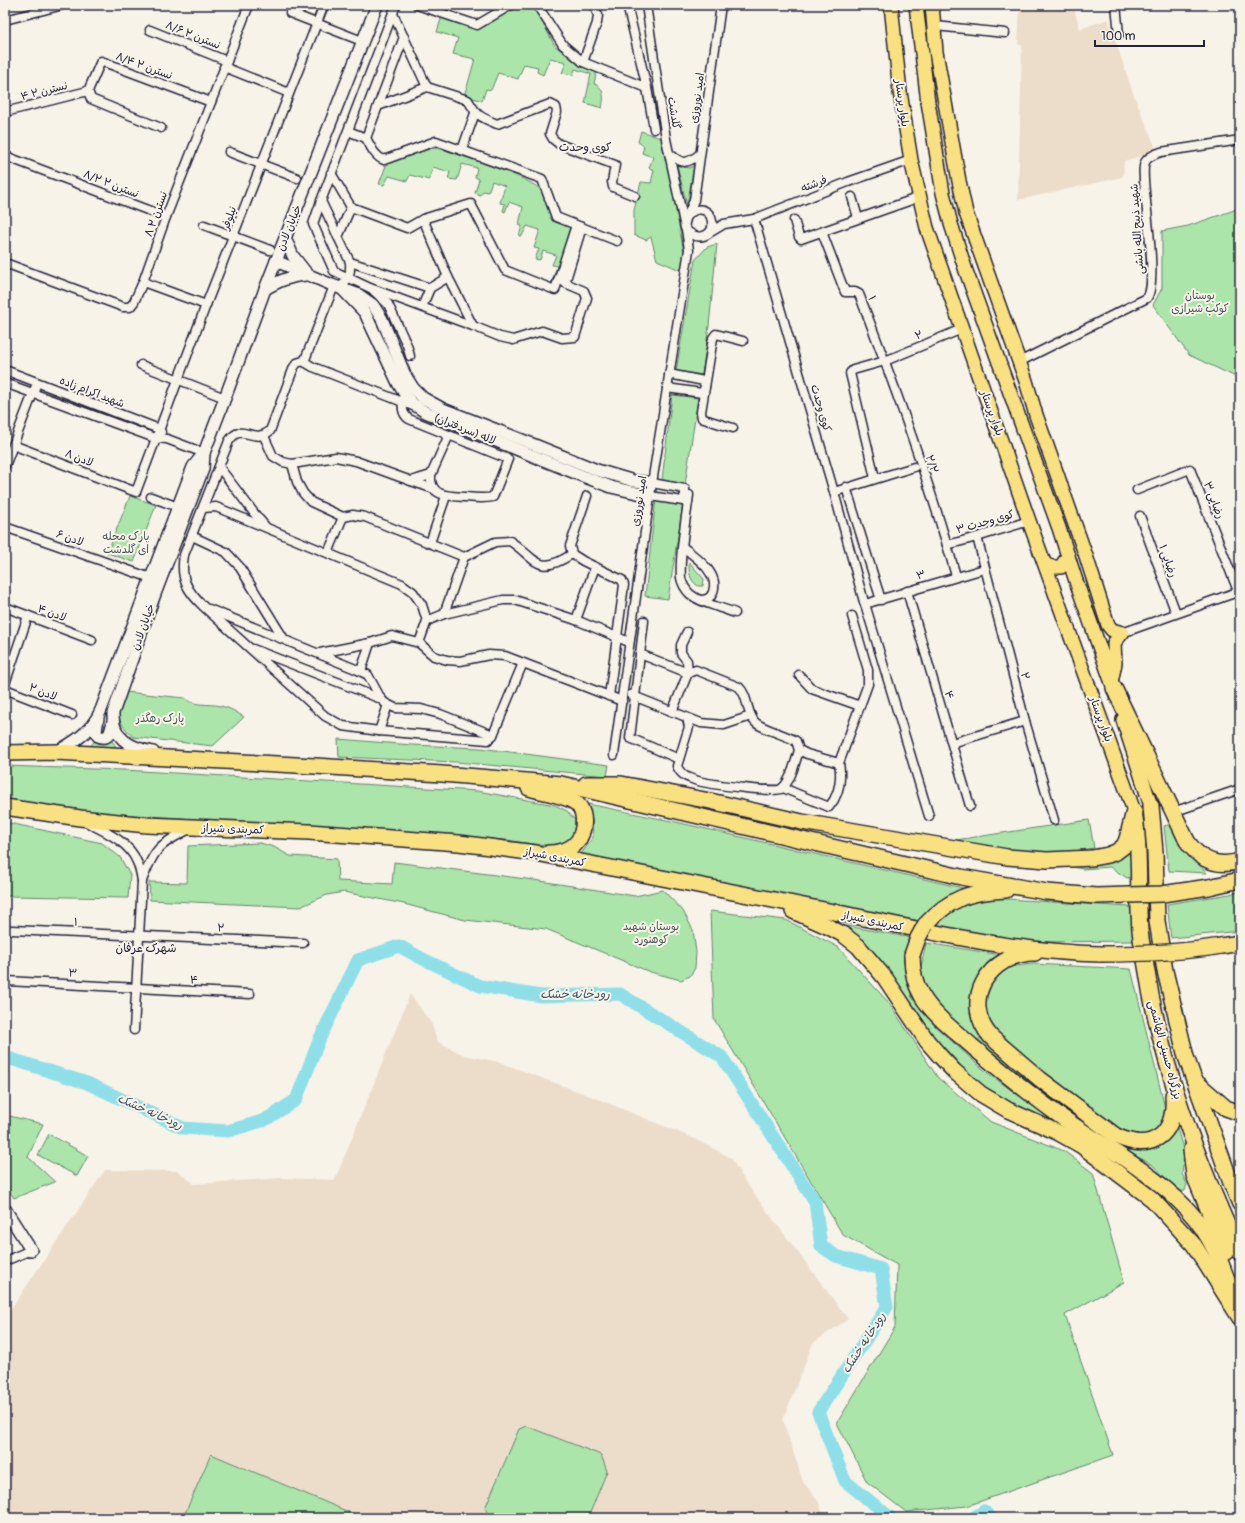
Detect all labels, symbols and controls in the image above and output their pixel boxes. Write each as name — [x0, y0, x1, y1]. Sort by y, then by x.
street label: ۸/۶ نسترن ۲ — [164, 18, 222, 52]
scale bar — [1095, 22, 1204, 48]
text: 100 m — [1101, 29, 1136, 44]
street label: ۸/۴ نسترن ۲ — [114, 50, 174, 82]
street label: امید نوروزی — [687, 72, 708, 124]
street label: بلوار پرستار — [891, 77, 912, 128]
street label: ۴ نسترن ۲ — [19, 79, 69, 103]
street label: گلدشت — [665, 96, 683, 130]
district label: کوی وحدت — [559, 140, 611, 155]
street label: ۸/۲ نسترن ۲ — [81, 167, 141, 201]
street label: فرشته — [799, 173, 829, 195]
street label: شهید ذبیح الله بانشی — [1127, 183, 1148, 275]
street label: ۸ نسترن ۲ — [142, 190, 170, 238]
street label: خیابان لادن — [274, 203, 305, 253]
street label: نیلوفر — [218, 205, 240, 233]
park label: بوستان کوکب شیرازی — [1171, 289, 1229, 316]
street label: ۱ — [865, 294, 879, 302]
street label: ۲ — [913, 328, 925, 342]
street label: شهید اکرام زاده — [57, 374, 126, 412]
street label: کوی وحدت — [807, 383, 834, 434]
street label: بلوار پرستار — [976, 387, 1006, 438]
street label: لاله (سردفتران) — [432, 411, 498, 447]
street label: ۸ لادن — [63, 447, 95, 469]
street label: ۲/۲ — [923, 453, 941, 475]
street label: امید نوروزی — [629, 475, 650, 527]
street label: رضایی ۳ — [1200, 480, 1227, 521]
street label: کوی وحدت ۳ — [955, 507, 1016, 537]
street label: ۶ لادن — [55, 527, 85, 549]
park label: پارک محله ای گلدشت — [103, 530, 149, 556]
street label: رضایی ۱ — [1155, 543, 1180, 579]
street label: ۳ — [915, 567, 927, 583]
street label: ۴ لادن — [36, 602, 68, 624]
street label: خیابان لادن — [129, 602, 158, 652]
street label: ۲ — [1018, 671, 1032, 681]
street label: ۲ لادن — [27, 681, 59, 703]
street label: ۴ — [942, 689, 956, 701]
street label: بلوار پرستار — [1085, 693, 1115, 744]
park label: پارک رهگذر — [135, 712, 184, 725]
street label: کمربندی شیراز — [200, 821, 265, 838]
street label: کمربندی شیراز — [522, 844, 587, 870]
street label: کمربندی شیراز — [840, 908, 905, 935]
street label: ۱ — [74, 915, 78, 929]
park label: بوستان شهید کوهنورد — [623, 920, 679, 947]
street label: ۲ — [217, 921, 225, 935]
district label: شهرک عرفان — [115, 941, 177, 956]
street label: ۳ — [68, 966, 78, 980]
street label: ۴ — [190, 973, 198, 987]
water label: رودخانه خشک — [540, 987, 610, 1002]
street label: بزرگراه حسینی الهاشمی — [1145, 999, 1184, 1101]
water label: رودخانه خشک — [115, 1091, 185, 1133]
water label: رودخانه خشک — [839, 1309, 889, 1376]

